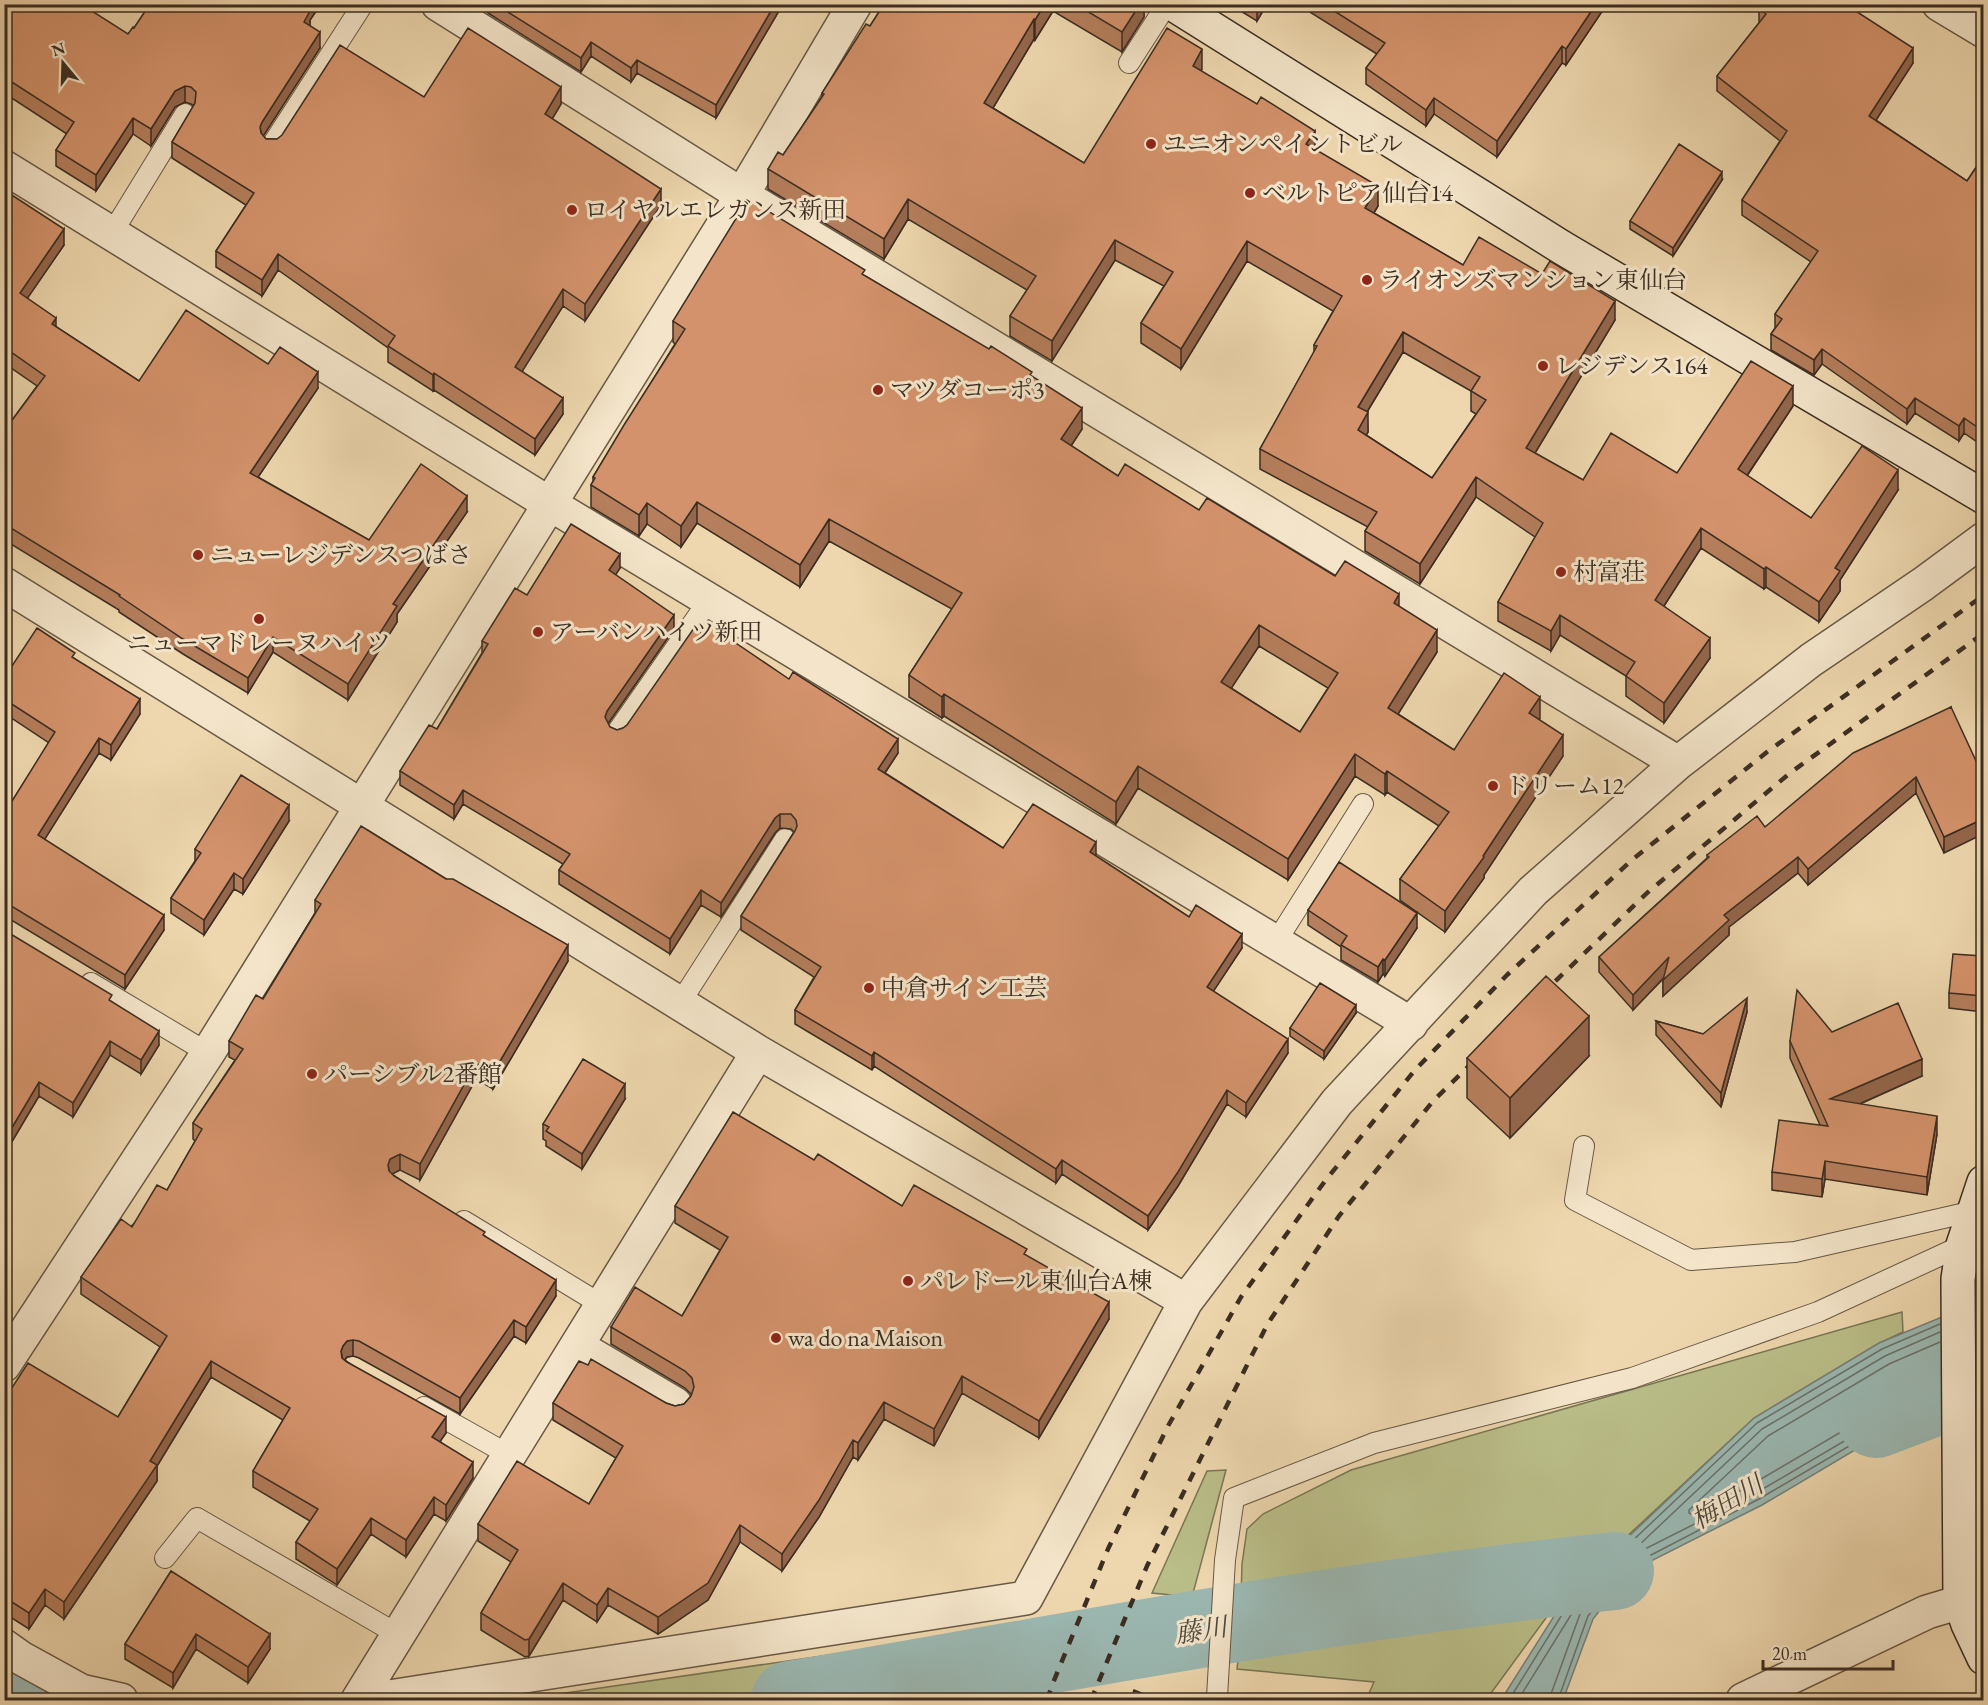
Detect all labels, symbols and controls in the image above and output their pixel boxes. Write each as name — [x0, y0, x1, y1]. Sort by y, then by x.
north arrow — [33, 33, 93, 93]
text: N — [49, 37, 68, 61]
place label: ユニオンペイントビル — [1163, 128, 1403, 159]
marker: ユニオンペイントビル — [1144, 137, 1158, 151]
place label: ベルトピア仙台14 — [1262, 177, 1454, 208]
marker: ベルトピア仙台14 — [1243, 186, 1257, 200]
place label: ロイヤルエレガンス新田 — [584, 194, 846, 225]
marker: ロイヤルエレガンス新田 — [565, 203, 579, 217]
place label: ライオンズマンション東仙台 — [1379, 264, 1687, 295]
marker: ライオンズマンション東仙台 — [1360, 273, 1374, 287]
place label: レジデンス164 — [1555, 350, 1708, 381]
marker: レジデンス164 — [1536, 359, 1550, 373]
place label: マツダコーポ3 — [890, 374, 1045, 405]
marker: マツダコーポ3 — [871, 383, 885, 397]
place label: ニューレジデンスつばさ — [210, 539, 472, 570]
marker: ニューレジデンスつばさ — [191, 548, 205, 562]
place label: 村富荘 — [1573, 556, 1645, 587]
marker: 村富荘 — [1554, 565, 1568, 579]
marker: ニューマドレーヌハイツ — [252, 612, 266, 626]
place label: アーバンハイツ新田 — [550, 616, 762, 647]
marker: アーバンハイツ新田 — [531, 625, 545, 639]
place label: ニューマドレーヌハイツ — [127, 627, 391, 658]
place label: ドリーム12 — [1505, 770, 1625, 801]
marker: ドリーム12 — [1486, 779, 1500, 793]
place label: 中倉サイン工芸 — [881, 972, 1047, 1003]
marker: 中倉サイン工芸 — [862, 981, 876, 995]
place label: パーシブル2番館 — [324, 1058, 502, 1089]
marker: パーシブル2番館 — [305, 1067, 319, 1081]
place label: パレドール東仙台A棟 — [920, 1265, 1152, 1296]
marker: パレドール東仙台A棟 — [901, 1274, 915, 1288]
place label: wa do na Maison — [788, 1322, 944, 1353]
marker: wa do na Maison — [769, 1331, 783, 1345]
water label: 梅田川 — [1685, 1466, 1772, 1537]
water label: 藤川 — [1173, 1609, 1232, 1651]
scale bar — [1763, 1633, 1894, 1671]
text: 20 m — [1772, 1642, 1807, 1665]

